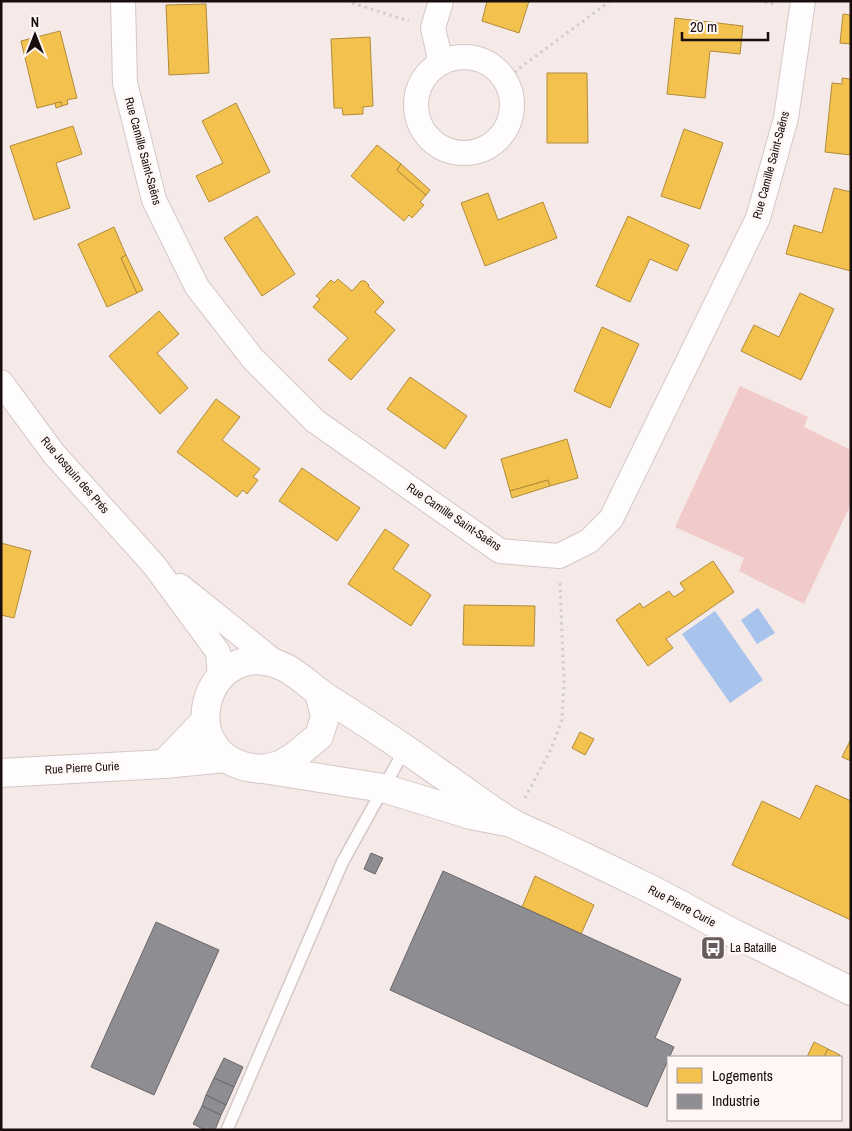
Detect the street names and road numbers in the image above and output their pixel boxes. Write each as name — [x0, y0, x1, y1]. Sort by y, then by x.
street label: Rue Camille Saint-Saëns — [121, 95, 165, 207]
street label: Rue Camille Saint-Saëns — [749, 109, 793, 221]
street label: Rue Josquin des Prés — [37, 433, 113, 517]
street label: Rue Camille Saint-Saëns — [404, 479, 505, 555]
street label: Rue Pierre Curie — [44, 758, 120, 778]
street label: Rue Pierre Curie — [645, 881, 719, 931]

